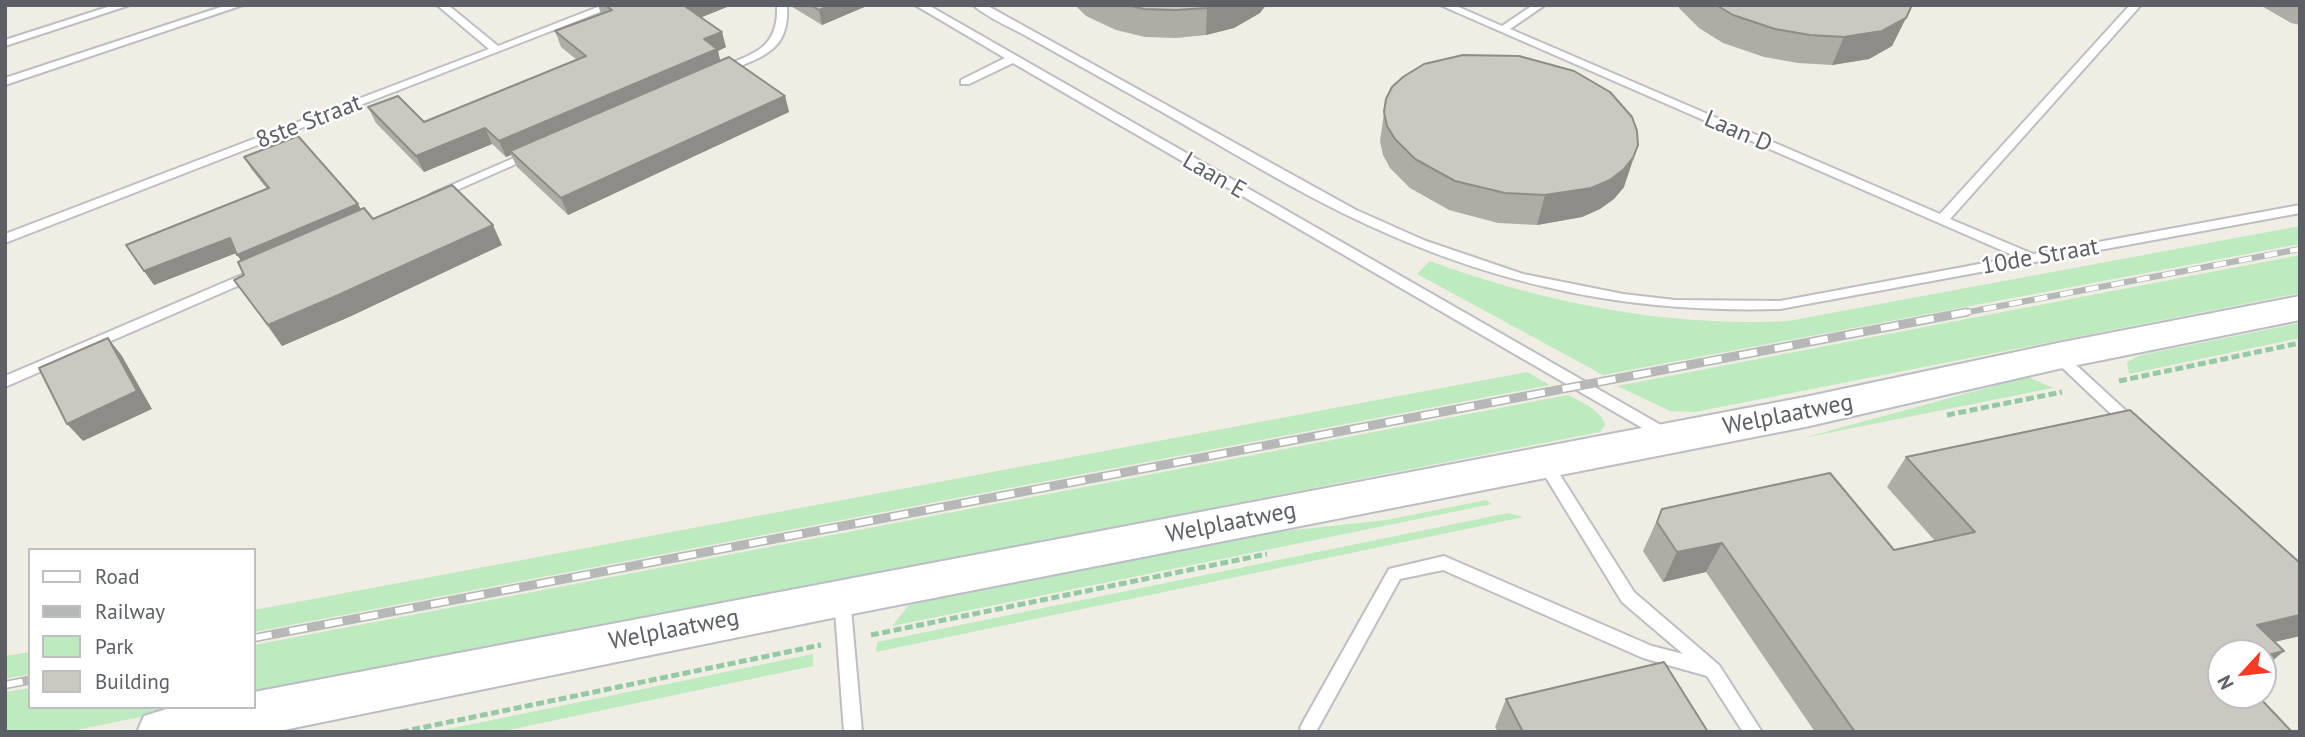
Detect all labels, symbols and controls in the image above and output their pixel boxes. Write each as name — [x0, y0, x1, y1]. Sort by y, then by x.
street label: 8ste Straat — [252, 89, 366, 155]
street label: Laan D — [1700, 105, 1776, 159]
street label: Laan E — [1177, 146, 1251, 206]
street label: 10de Straat — [1979, 233, 2101, 281]
street label: Welplaatweg — [1720, 388, 1856, 442]
street label: Welplaatweg — [1163, 496, 1299, 550]
legend — [28, 548, 256, 709]
text: Road — [95, 563, 139, 590]
text: Railway — [95, 598, 165, 625]
street label: Welplaatweg — [606, 603, 742, 657]
text: Park — [95, 633, 134, 660]
north arrow — [2207, 639, 2277, 709]
text: Building — [95, 668, 170, 695]
text: N — [2212, 672, 2239, 694]

